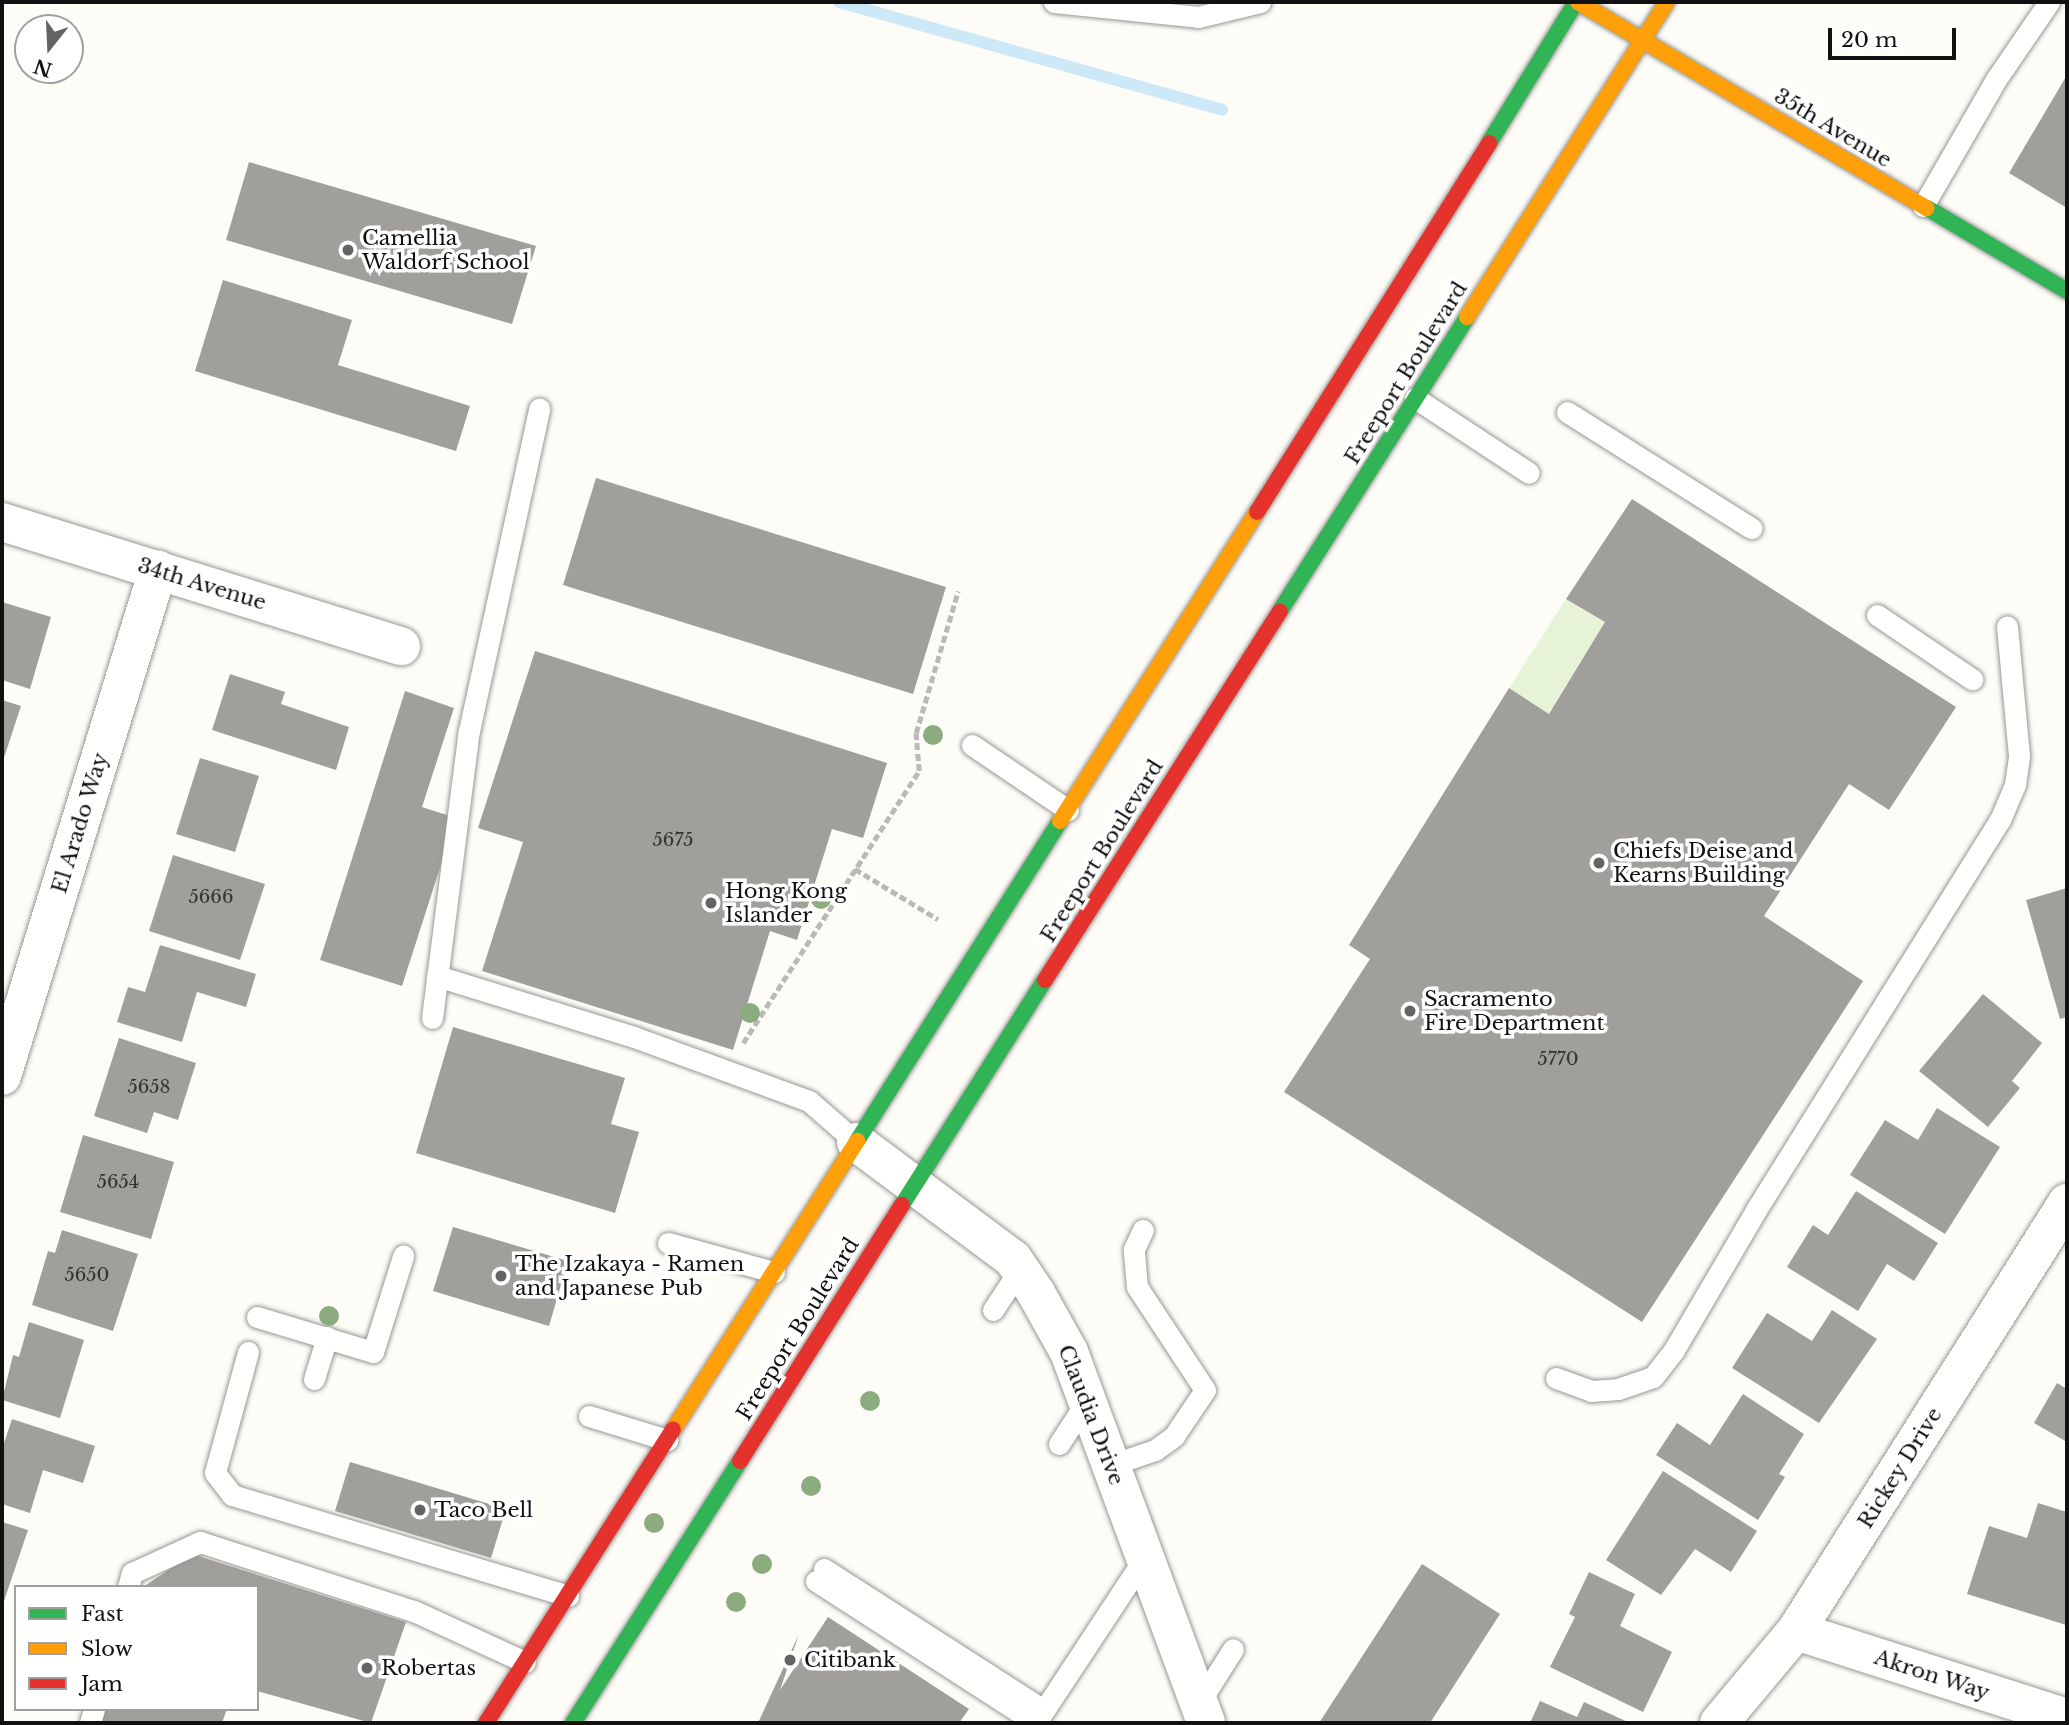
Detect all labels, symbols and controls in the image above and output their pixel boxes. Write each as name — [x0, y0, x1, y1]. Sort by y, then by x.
north arrow — [14, 14, 84, 84]
scale bar — [1831, 14, 1959, 58]
text: 20 m — [1841, 27, 1898, 53]
text: N — [31, 54, 55, 81]
street label: 35th Avenue — [1769, 83, 1897, 173]
place label: Camellia Waldorf School — [362, 225, 529, 275]
marker: Camellia Waldorf School — [340, 242, 356, 258]
street label: Freeport Boulevard — [1340, 277, 1472, 469]
street label: 34th Avenue — [134, 552, 270, 616]
street label: El Arado Way — [46, 749, 114, 897]
street label: Freeport Boulevard — [1036, 755, 1168, 947]
house number: 5675 — [653, 829, 693, 851]
place label: Chiefs Deise and Kearns Building — [1613, 838, 1793, 888]
marker: Chiefs Deise and Kearns Building — [1591, 855, 1607, 871]
place label: Hong Kong Islander — [725, 878, 847, 928]
house number: 5666 — [189, 886, 233, 908]
marker: Hong Kong Islander — [703, 895, 719, 911]
place label: Sacramento Fire Department — [1424, 986, 1604, 1036]
marker: Sacramento Fire Department — [1402, 1003, 1418, 1019]
house number: 5770 — [1537, 1048, 1579, 1070]
house number: 5658 — [128, 1076, 170, 1098]
house number: 5654 — [97, 1171, 139, 1193]
street label: Freeport Boulevard — [732, 1233, 864, 1425]
place label: The Izakaya - Ramen and Japanese Pub — [515, 1251, 744, 1301]
house number: 5650 — [65, 1264, 109, 1286]
marker: The Izakaya - Ramen and Japanese Pub — [493, 1268, 509, 1284]
street label: Claudia Drive — [1053, 1341, 1129, 1489]
street label: Rickey Drive — [1853, 1403, 1947, 1533]
place label: Taco Bell — [434, 1497, 533, 1523]
marker: Taco Bell — [412, 1502, 428, 1518]
legend — [14, 1585, 259, 1711]
text: Fast — [81, 1601, 123, 1627]
text: Slow — [81, 1636, 133, 1662]
street label: Akron Way — [1871, 1644, 1993, 1706]
place label: Citibank — [804, 1647, 896, 1673]
marker: Citibank — [782, 1652, 798, 1668]
place label: Robertas — [381, 1655, 476, 1681]
marker: Robertas — [359, 1660, 375, 1676]
text: Jam — [81, 1671, 123, 1697]

